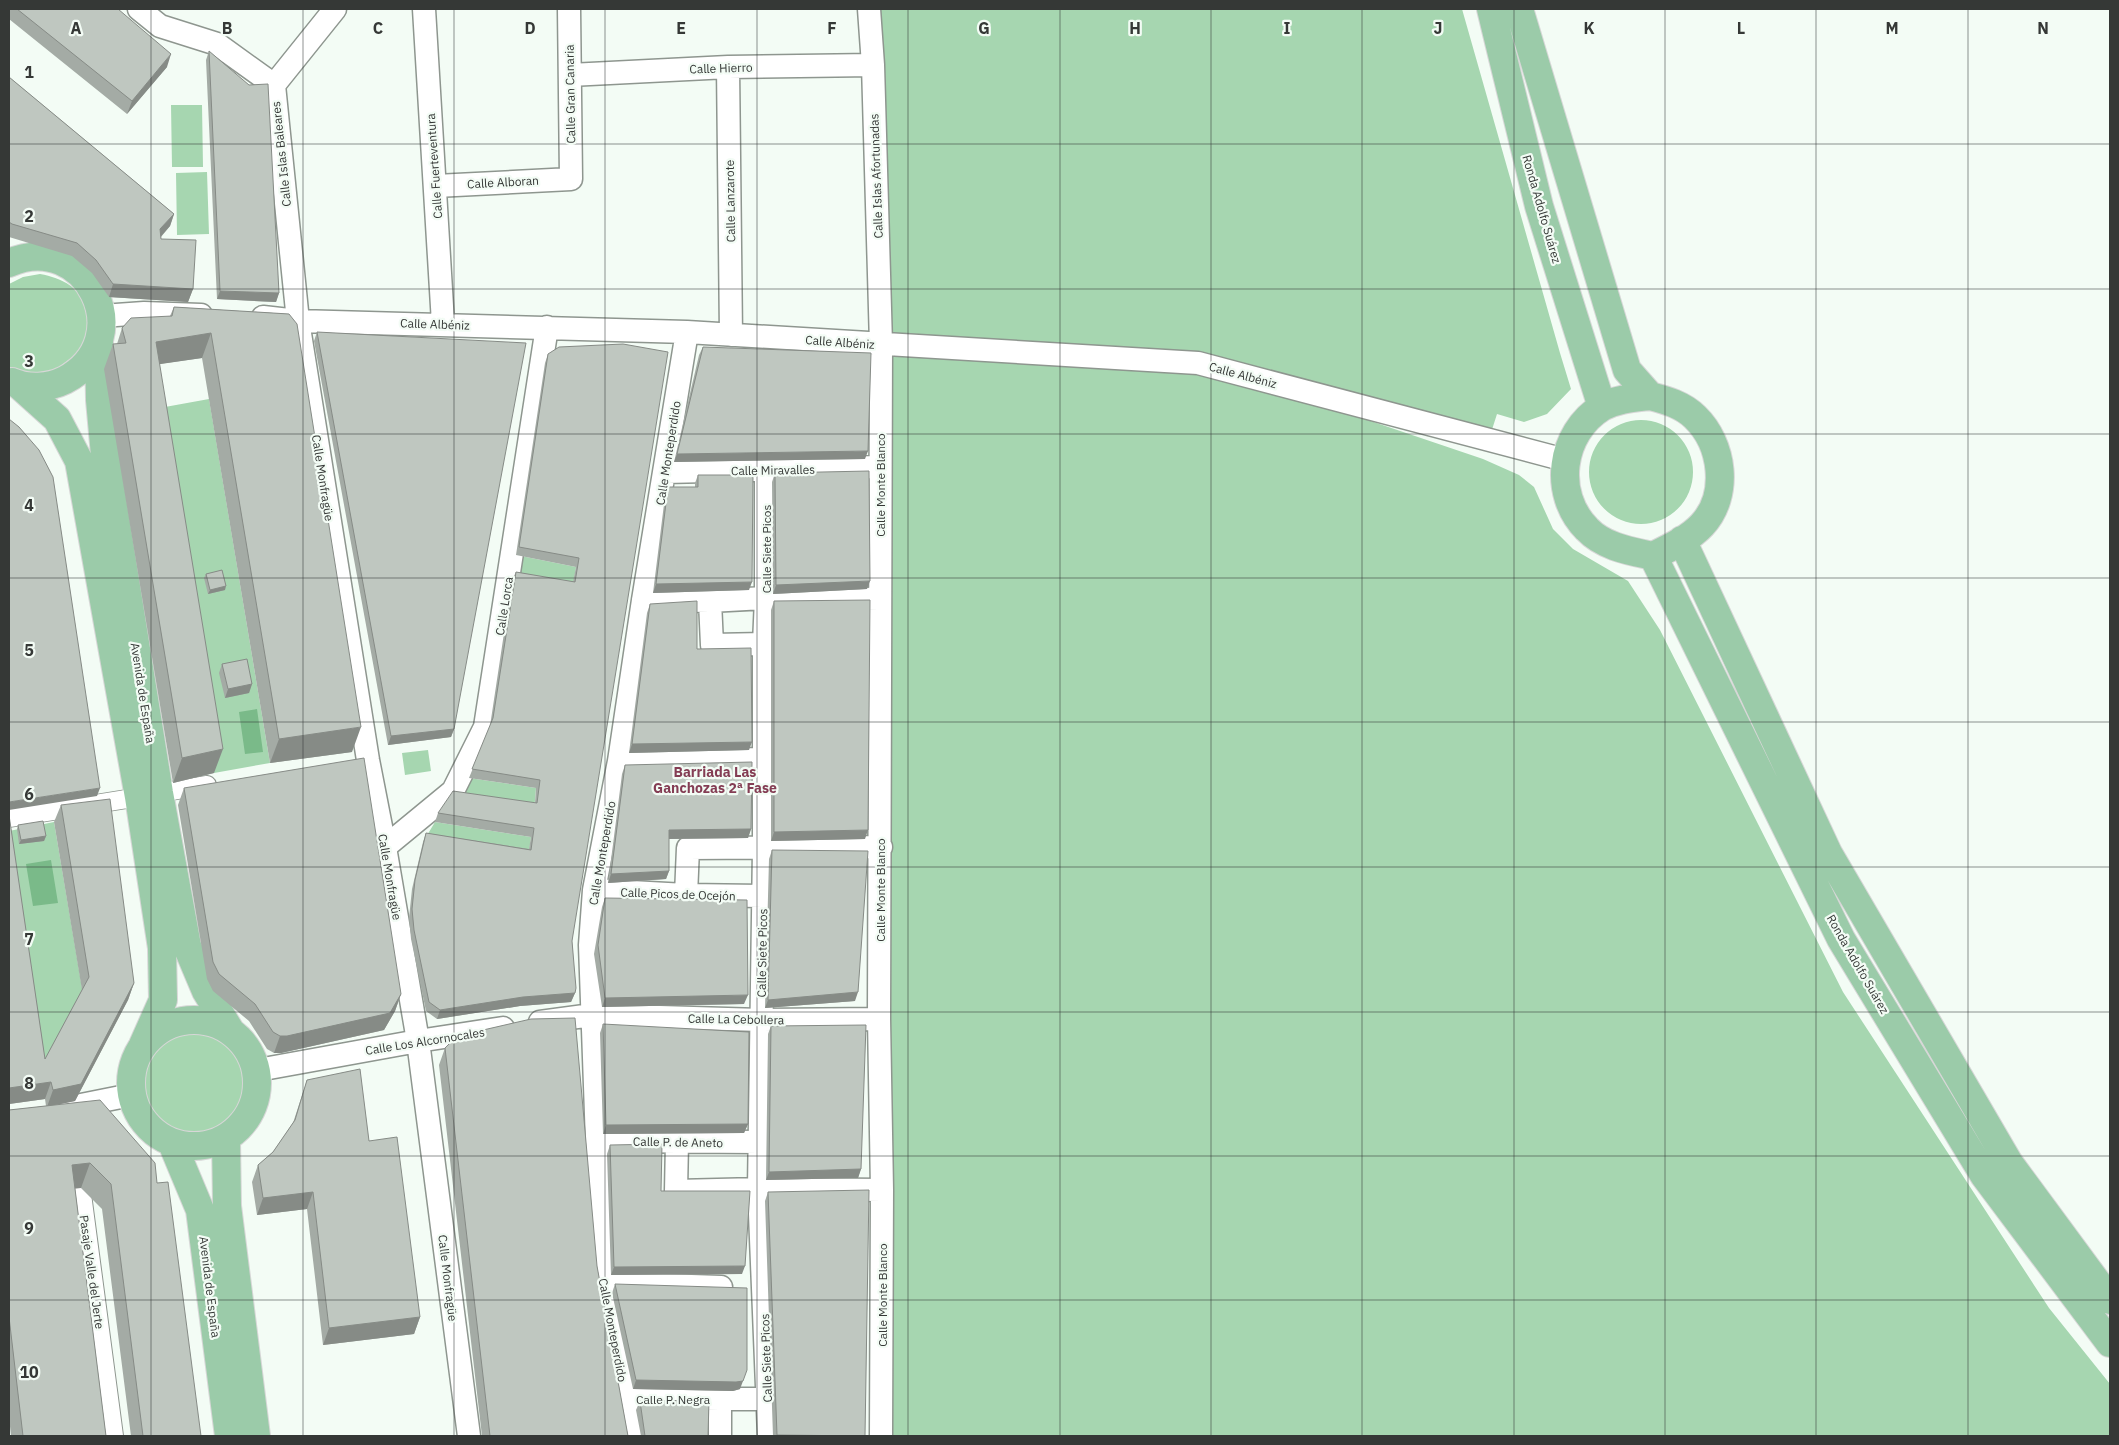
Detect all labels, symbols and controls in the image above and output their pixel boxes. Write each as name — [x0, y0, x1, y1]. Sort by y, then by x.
text: A — [71, 18, 82, 38]
text: B — [222, 18, 233, 38]
text: C — [373, 18, 383, 38]
text: D — [524, 18, 536, 38]
text: E — [676, 18, 686, 38]
text: F — [827, 18, 837, 38]
text: G — [978, 18, 990, 38]
text: H — [1129, 18, 1141, 38]
text: I — [1284, 18, 1291, 38]
text: J — [1434, 18, 1442, 38]
text: K — [1583, 18, 1595, 38]
text: L — [1737, 18, 1745, 38]
text: M — [1885, 18, 1899, 38]
text: N — [2037, 18, 2049, 38]
street label: Calle Gran Canaria — [562, 44, 578, 144]
street label: Calle Hierro — [689, 59, 753, 77]
text: 1 — [24, 62, 34, 82]
street label: Calle Islas Baleares — [268, 100, 294, 208]
street label: Calle Fuerteventura — [423, 112, 445, 219]
street label: Calle Islas Afortunadas — [866, 113, 886, 239]
street label: Ronda Adolfo Suárez — [1519, 153, 1565, 265]
street label: Calle Lanzarote — [722, 159, 738, 243]
street label: Calle Alboran — [467, 173, 539, 191]
text: 2 — [24, 206, 34, 226]
street label: Calle Albéniz — [400, 315, 470, 333]
street label: Calle Albéniz — [805, 332, 876, 352]
text: 3 — [24, 351, 34, 371]
street label: Calle Albéniz — [1207, 359, 1279, 391]
street label: Calle Monteperdido — [652, 400, 684, 506]
street label: Calle Monte Blanco — [873, 433, 888, 537]
street label: Calle Monfragüe — [309, 434, 337, 523]
street label: Calle Miravalles — [731, 462, 815, 478]
text: 4 — [24, 495, 34, 515]
street label: Calle Siete Picos — [759, 505, 774, 593]
street label: Calle Lorca — [492, 575, 516, 636]
text: 5 — [24, 640, 34, 660]
street label: Avenida de España — [128, 642, 158, 745]
district label: Barriada Las Ganchozas 2ª Fase — [653, 763, 777, 797]
text: 6 — [24, 784, 34, 804]
street label: Calle Monteperdido — [585, 800, 619, 906]
street label: Calle Monfragüe — [375, 833, 405, 922]
street label: Calle Monte Blanco — [873, 838, 888, 942]
street label: Calle Picos de Ocejón — [620, 884, 736, 904]
street label: Calle Siete Picos — [754, 908, 770, 997]
street label: Ronda Adolfo Suárez — [1824, 912, 1893, 1017]
text: 7 — [24, 929, 34, 949]
street label: Calle La Cebollera — [688, 1011, 785, 1027]
street label: Calle Los Alcornocales — [364, 1024, 486, 1058]
text: 8 — [24, 1073, 34, 1093]
street label: Calle P. de Aneto — [633, 1134, 724, 1150]
street label: Pasaje Valle del Jerte — [77, 1214, 107, 1330]
text: 9 — [24, 1218, 34, 1238]
street label: Calle Monfragüe — [435, 1234, 461, 1323]
street label: Avenida de España — [196, 1236, 224, 1339]
street label: Calle Monte Blanco — [875, 1243, 890, 1347]
street label: Calle Monteperdido — [596, 1277, 630, 1383]
street label: Calle Siete Picos — [757, 1313, 775, 1403]
text: 10 — [19, 1362, 39, 1382]
street label: Calle P. Negra — [636, 1392, 711, 1407]

